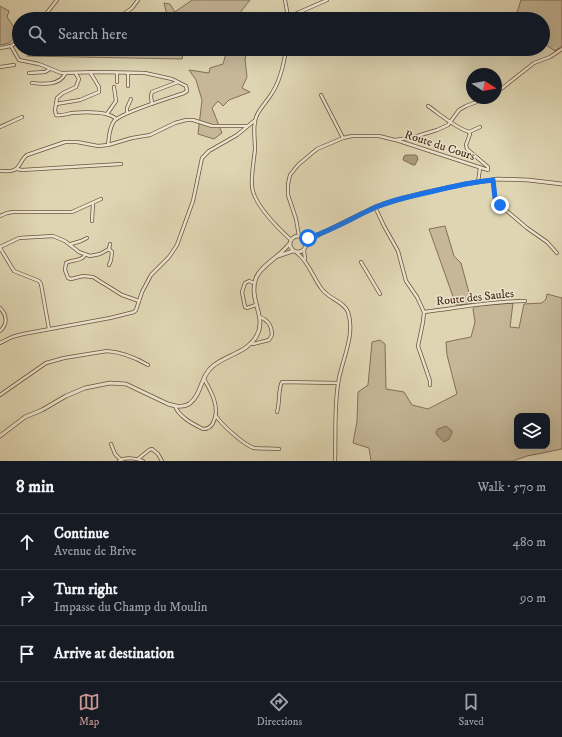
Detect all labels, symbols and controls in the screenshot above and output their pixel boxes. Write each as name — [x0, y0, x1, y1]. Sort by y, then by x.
search box — [12, 12, 550, 56]
icon: search — [26, 23, 48, 45]
text: Search here — [58, 25, 127, 44]
north arrow — [466, 68, 502, 104]
street label: Route du Cours — [403, 127, 477, 164]
route end — [491, 196, 509, 214]
route start — [299, 229, 317, 247]
street label: Route des Saules — [435, 286, 515, 309]
map controls — [514, 413, 550, 449]
button: layers — [514, 413, 550, 449]
text: 8 min — [16, 476, 54, 498]
text: Walk · 570 m — [477, 479, 546, 495]
text: Continue — [54, 524, 109, 543]
icon: ahead — [16, 531, 38, 553]
text: 480 m — [512, 534, 546, 550]
text: Avenue de Brive — [54, 543, 136, 559]
text: Turn right — [54, 580, 117, 599]
icon: right — [16, 587, 38, 609]
text: 90 m — [520, 590, 546, 606]
text: Impasse du Champ du Moulin — [54, 599, 208, 615]
icon: arrive — [16, 643, 38, 665]
text: Arrive at destination — [54, 644, 174, 663]
tab: Map — [78, 691, 100, 729]
tab: Directions — [257, 691, 302, 729]
tab: Saved — [459, 691, 484, 729]

